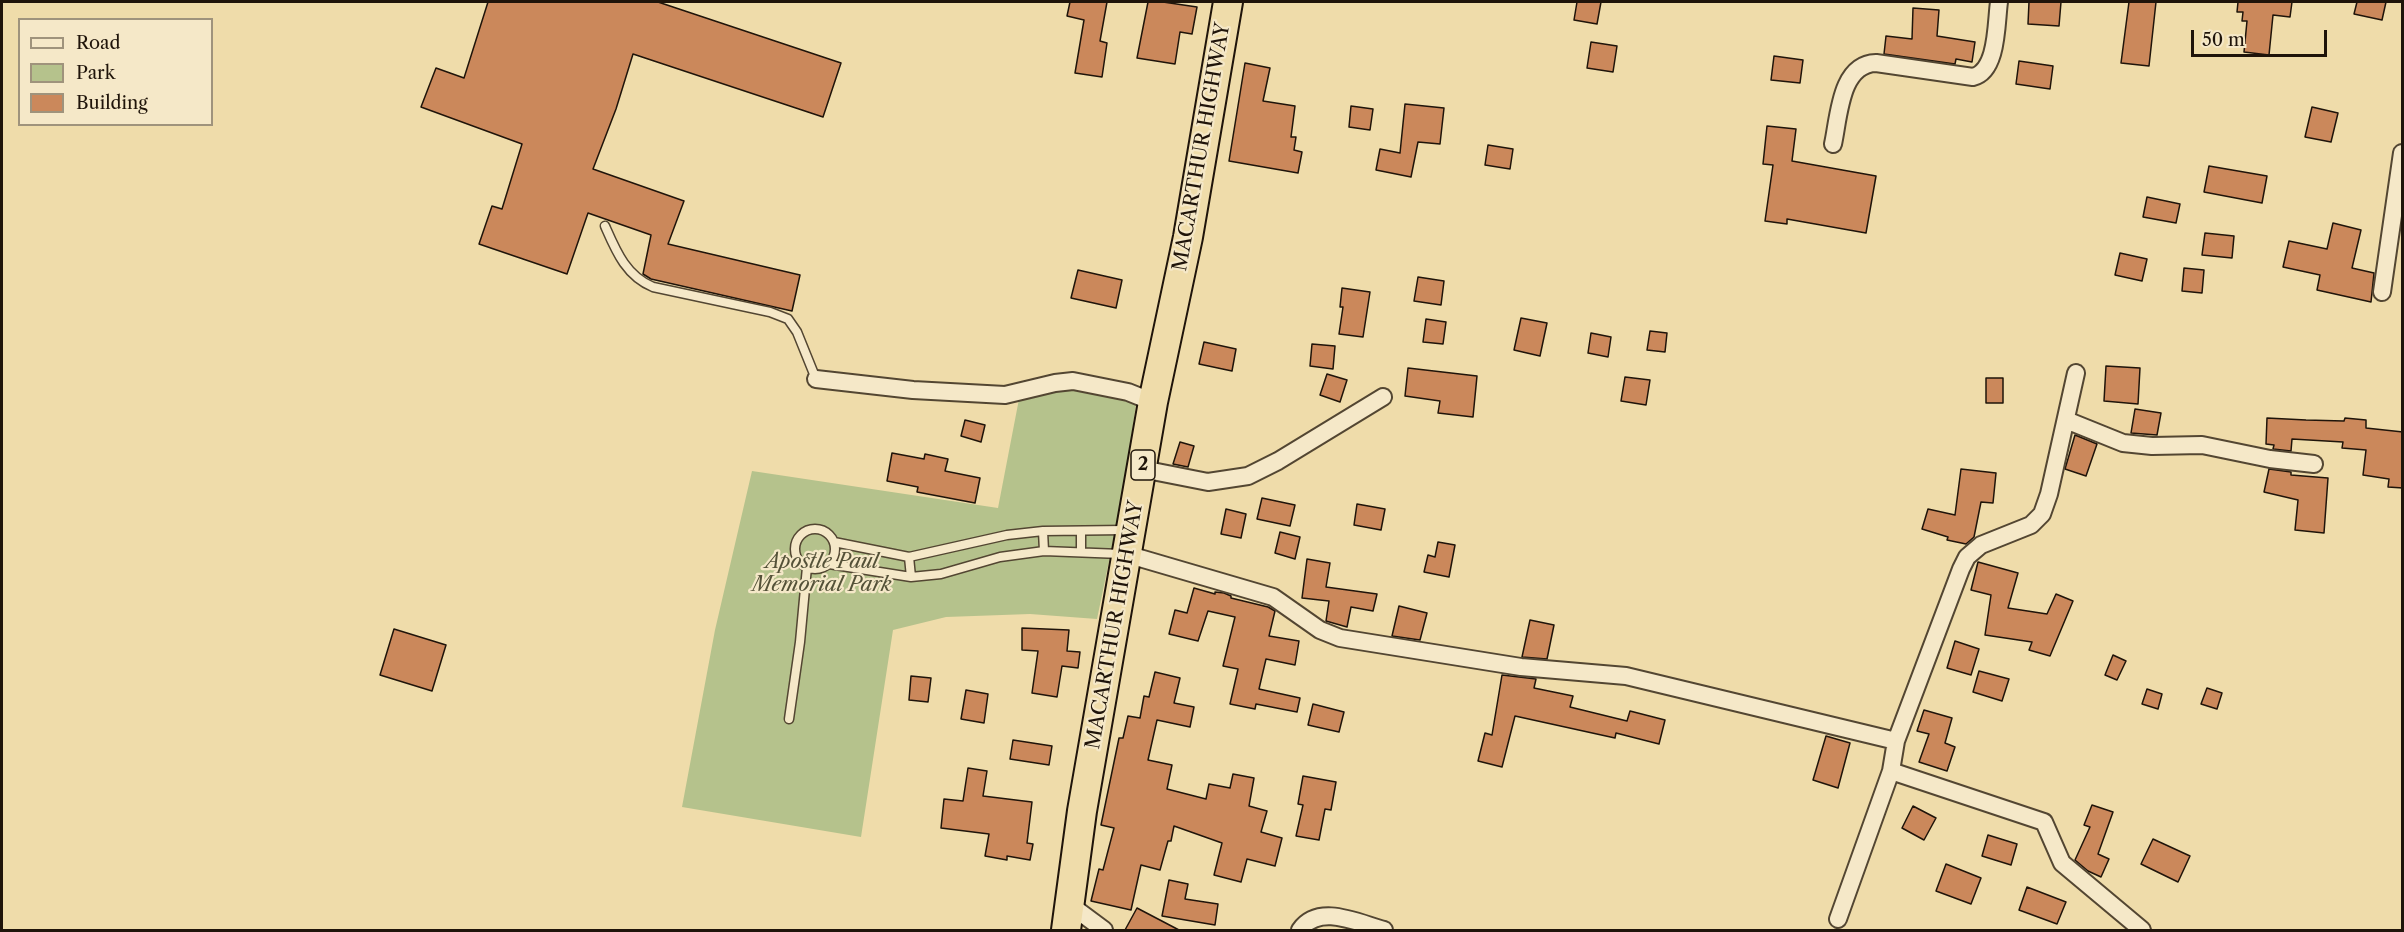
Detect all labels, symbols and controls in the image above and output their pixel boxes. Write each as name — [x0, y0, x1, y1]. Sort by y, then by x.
legend — [18, 18, 213, 126]
scale bar — [2194, 18, 2330, 56]
street label: MACARTHUR HIGHWAY — [1168, 21, 1236, 273]
text: 50 m — [2202, 29, 2245, 51]
text: Road — [76, 32, 121, 54]
text: Park — [76, 62, 115, 84]
text: Building — [76, 92, 148, 114]
road number: 2 — [1131, 450, 1155, 480]
street label: MACARTHUR HIGHWAY — [1081, 499, 1149, 751]
park label: Apostle Paul Memorial Park — [752, 550, 892, 597]

